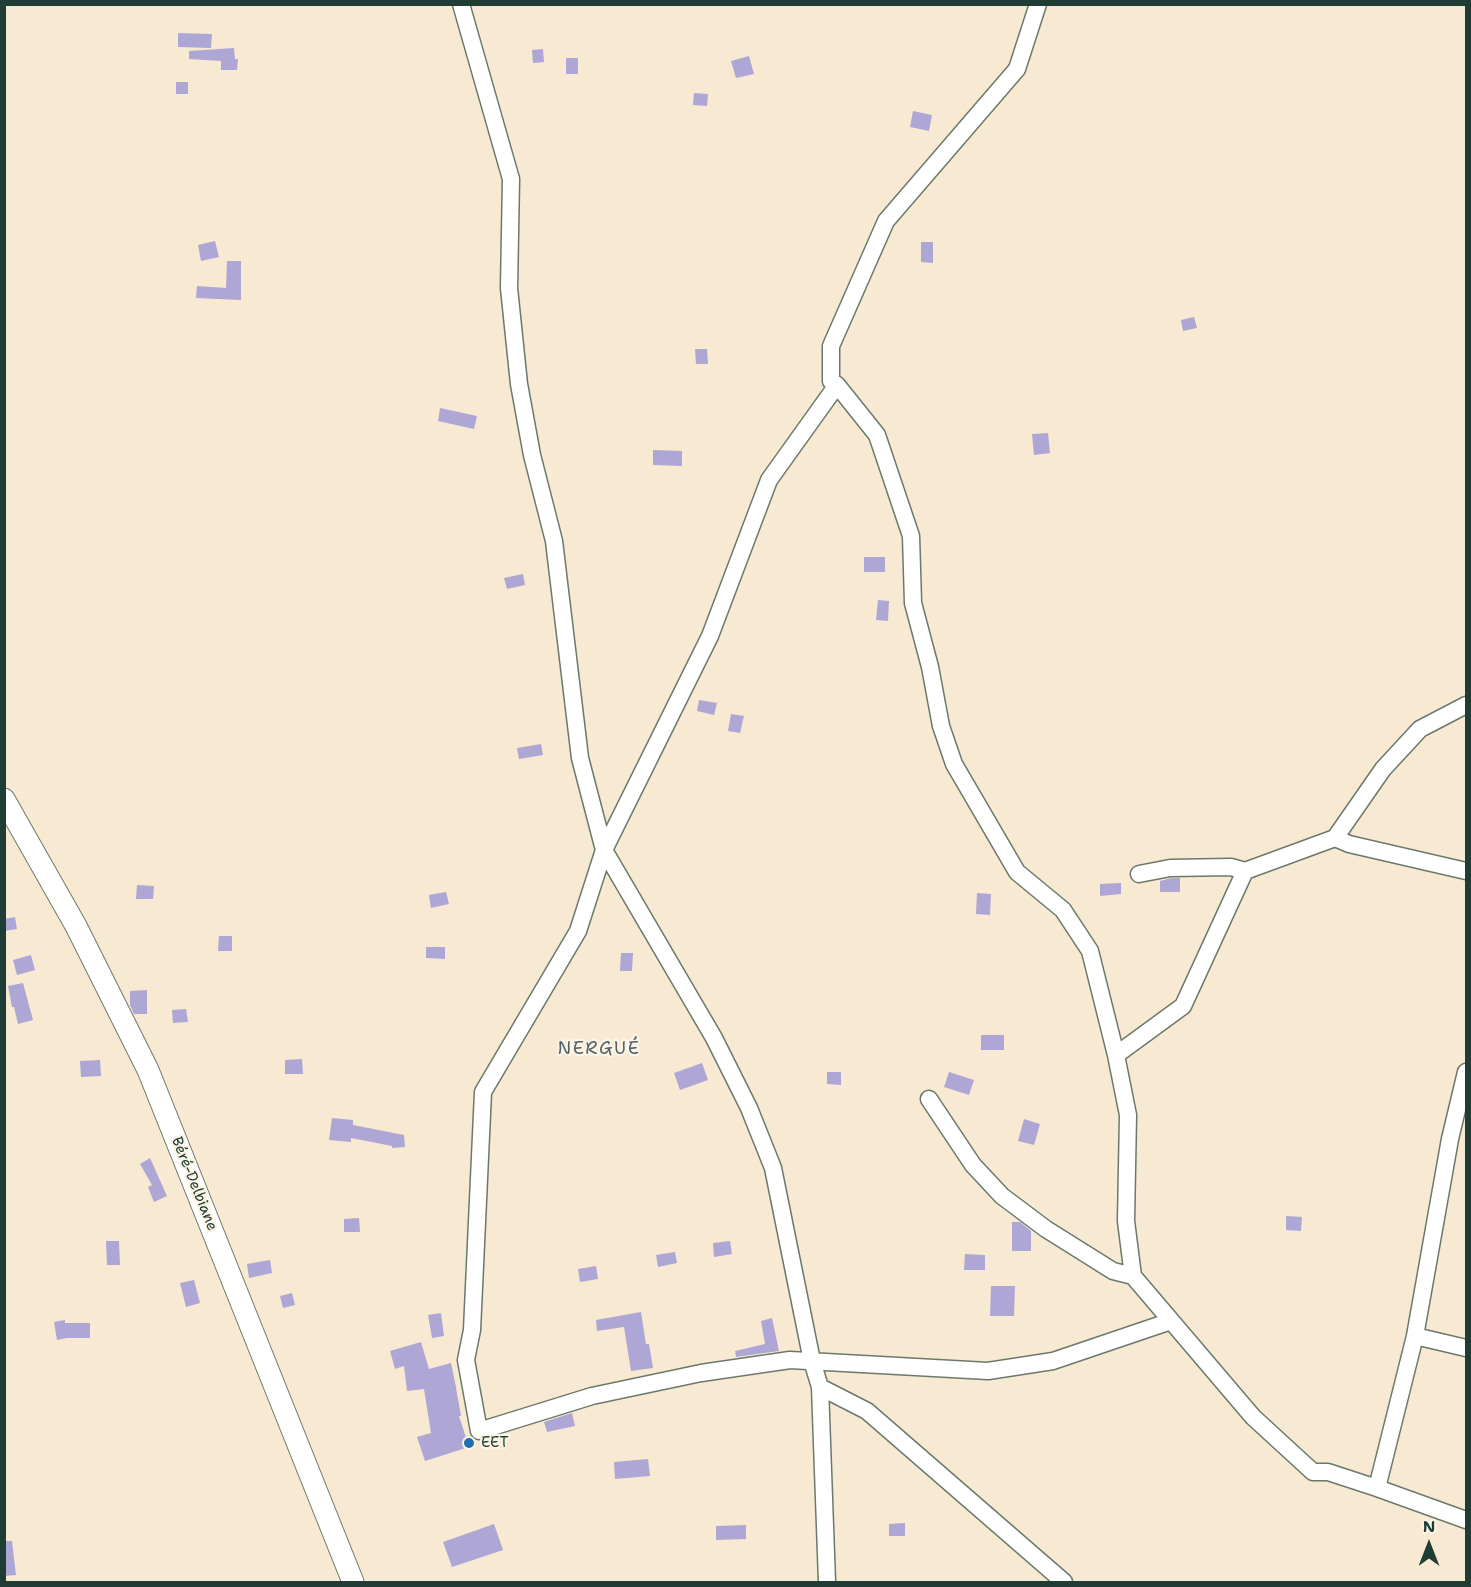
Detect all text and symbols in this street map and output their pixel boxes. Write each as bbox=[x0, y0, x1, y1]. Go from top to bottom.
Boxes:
district label: NERGUÉ bbox=[557, 1038, 641, 1060]
street label: Béré-Delbiane bbox=[167, 1134, 221, 1234]
place label: EET bbox=[481, 1434, 509, 1452]
marker: EET bbox=[462, 1436, 476, 1450]
north arrow bbox=[1399, 1515, 1459, 1575]
text: N bbox=[1423, 1516, 1435, 1537]

